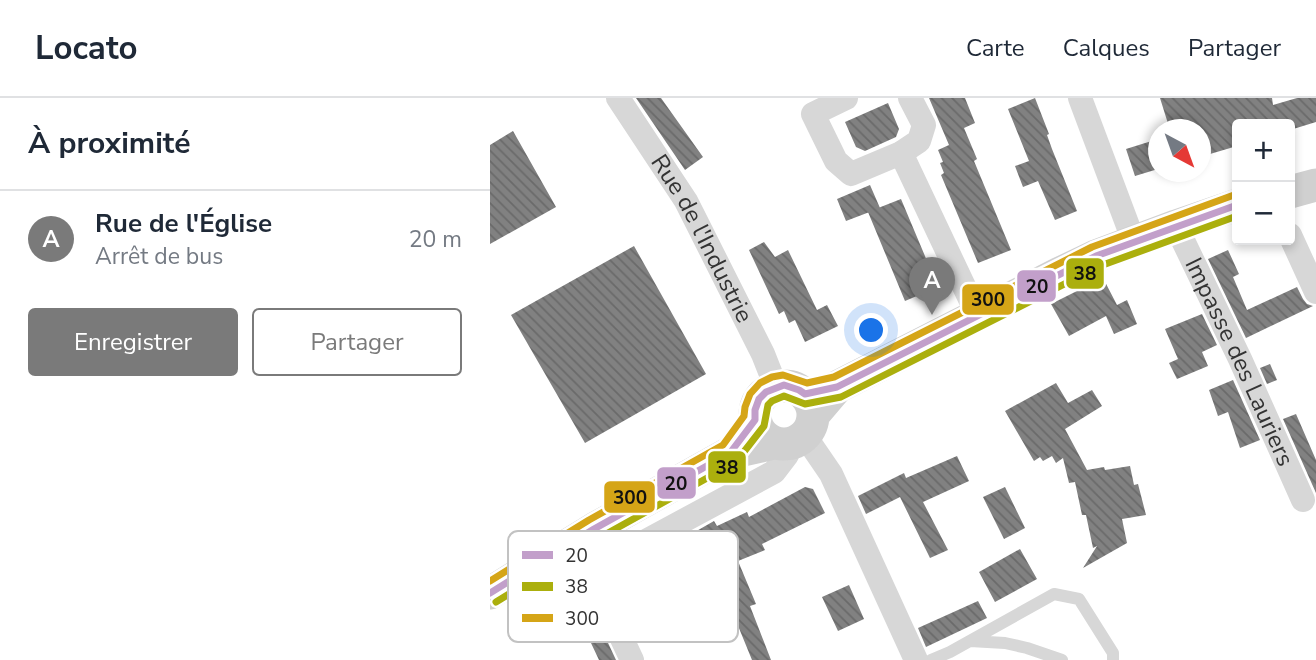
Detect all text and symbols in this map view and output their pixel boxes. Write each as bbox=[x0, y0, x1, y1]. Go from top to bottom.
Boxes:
text: Locato bbox=[35, 26, 137, 71]
text: Carte bbox=[966, 32, 1025, 64]
text: Calques bbox=[1063, 32, 1150, 64]
text: Partager bbox=[1188, 32, 1281, 64]
north arrow bbox=[1148, 119, 1211, 182]
map controls bbox=[1232, 119, 1295, 245]
button: + bbox=[1232, 119, 1295, 182]
text: À proximité bbox=[28, 123, 190, 164]
street label: Rue de l'Industrie bbox=[643, 148, 761, 328]
button: − bbox=[1232, 182, 1295, 245]
text: Rue de l'Église bbox=[95, 206, 272, 241]
text: A bbox=[42, 224, 60, 255]
text: 20 m bbox=[409, 224, 462, 255]
text: Arrêt de bus bbox=[95, 241, 223, 272]
street label: Impasse des Lauriers bbox=[1178, 252, 1302, 471]
pin: A bbox=[909, 257, 955, 315]
line badge: 38 bbox=[1065, 257, 1105, 290]
text: 38 bbox=[1074, 261, 1096, 287]
line badge: 20 bbox=[1016, 269, 1057, 303]
text: 20 bbox=[1026, 274, 1048, 300]
line badge: 300 bbox=[961, 283, 1015, 316]
text: 300 bbox=[971, 287, 1005, 313]
button: Enregistrer bbox=[28, 308, 238, 376]
button: Partager bbox=[252, 308, 462, 376]
your location bbox=[854, 313, 888, 347]
line badge: 38 bbox=[707, 450, 747, 484]
text: 38 bbox=[716, 455, 738, 481]
line badge: 20 bbox=[656, 466, 697, 500]
text: 20 bbox=[665, 471, 687, 497]
line badge: 300 bbox=[603, 480, 656, 514]
text: 300 bbox=[613, 485, 647, 511]
legend bbox=[508, 531, 738, 642]
text: 20 bbox=[565, 543, 588, 569]
text: 38 bbox=[565, 574, 588, 600]
text: 300 bbox=[565, 606, 599, 632]

